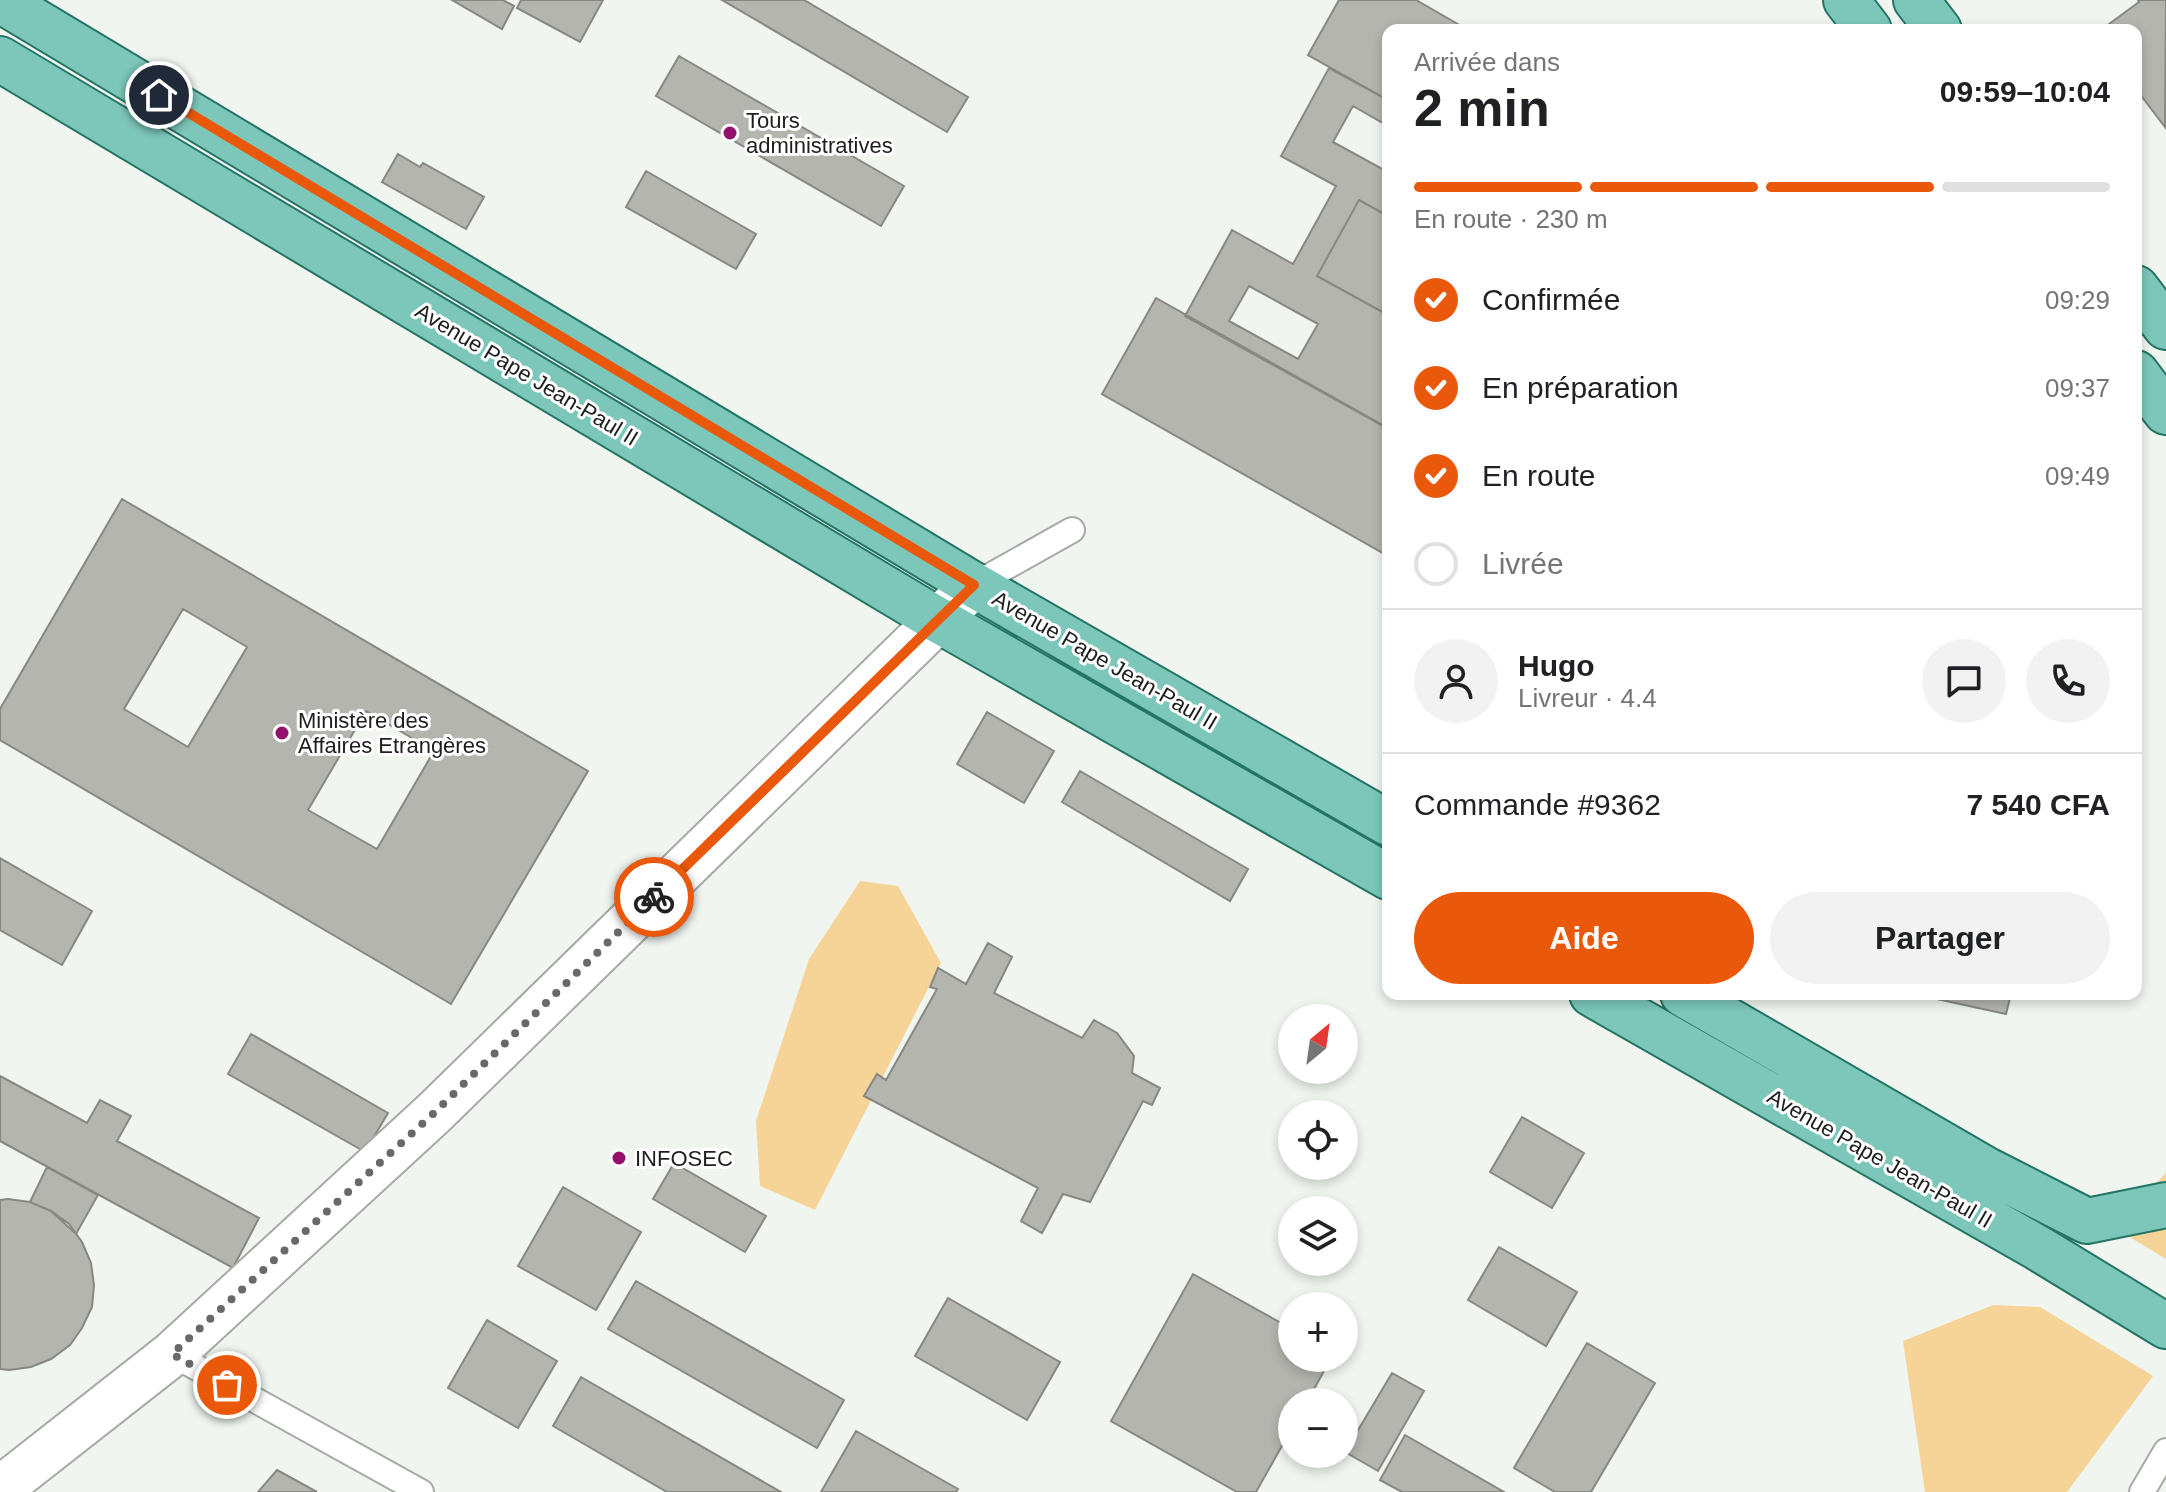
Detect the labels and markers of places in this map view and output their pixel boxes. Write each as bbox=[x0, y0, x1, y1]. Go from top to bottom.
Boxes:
pin bbox=[125, 61, 193, 129]
place label: Tours administratives bbox=[746, 108, 893, 158]
marker: Tours administratives bbox=[721, 124, 739, 142]
place label: Ministère des Affaires Etrangères bbox=[298, 708, 486, 758]
marker: Ministère des Affaires Etrangères bbox=[273, 724, 291, 742]
place label: INFOSEC bbox=[635, 1146, 733, 1171]
marker: INFOSEC bbox=[610, 1149, 628, 1167]
pin bbox=[193, 1351, 261, 1419]

